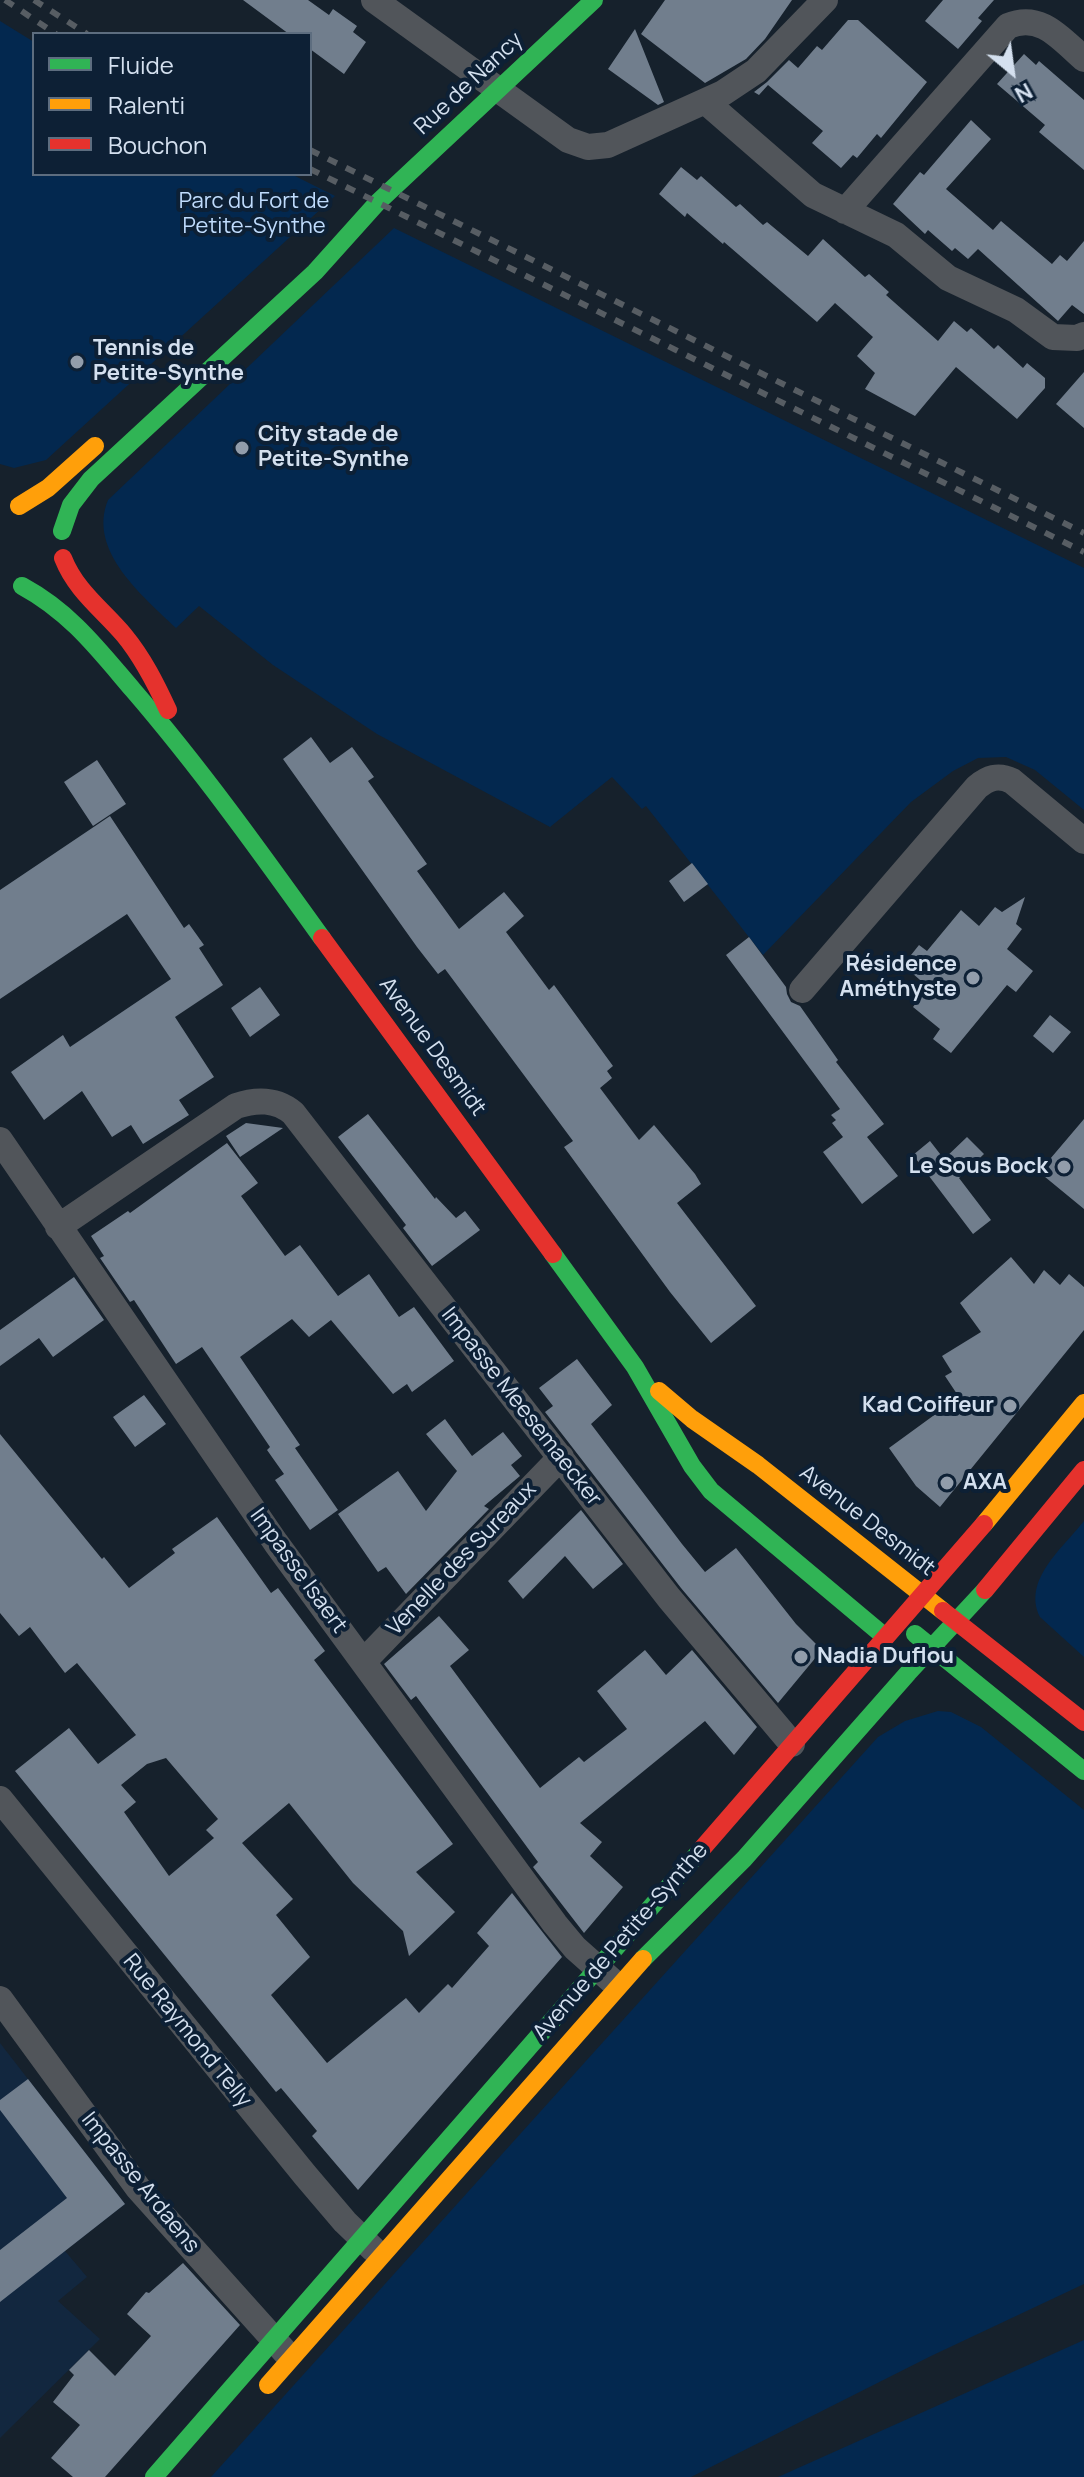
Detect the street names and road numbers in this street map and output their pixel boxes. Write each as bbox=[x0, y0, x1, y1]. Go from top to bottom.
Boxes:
street label: Rue de Nancy bbox=[409, 27, 529, 141]
street label: Avenue Desmidt bbox=[373, 973, 491, 1121]
street label: Impasse Meesemaecker bbox=[435, 1302, 607, 1512]
street label: Avenue Desmidt bbox=[794, 1460, 940, 1582]
street label: Venelle des Sureaux bbox=[382, 1477, 542, 1641]
street label: Impasse Isaert bbox=[244, 1503, 352, 1639]
street label: Avenue de Petite-Synthe bbox=[528, 1838, 714, 2046]
street label: Rue Raymond Telly bbox=[117, 1949, 257, 2113]
street label: Impasse Ardaens bbox=[75, 2107, 205, 2259]

